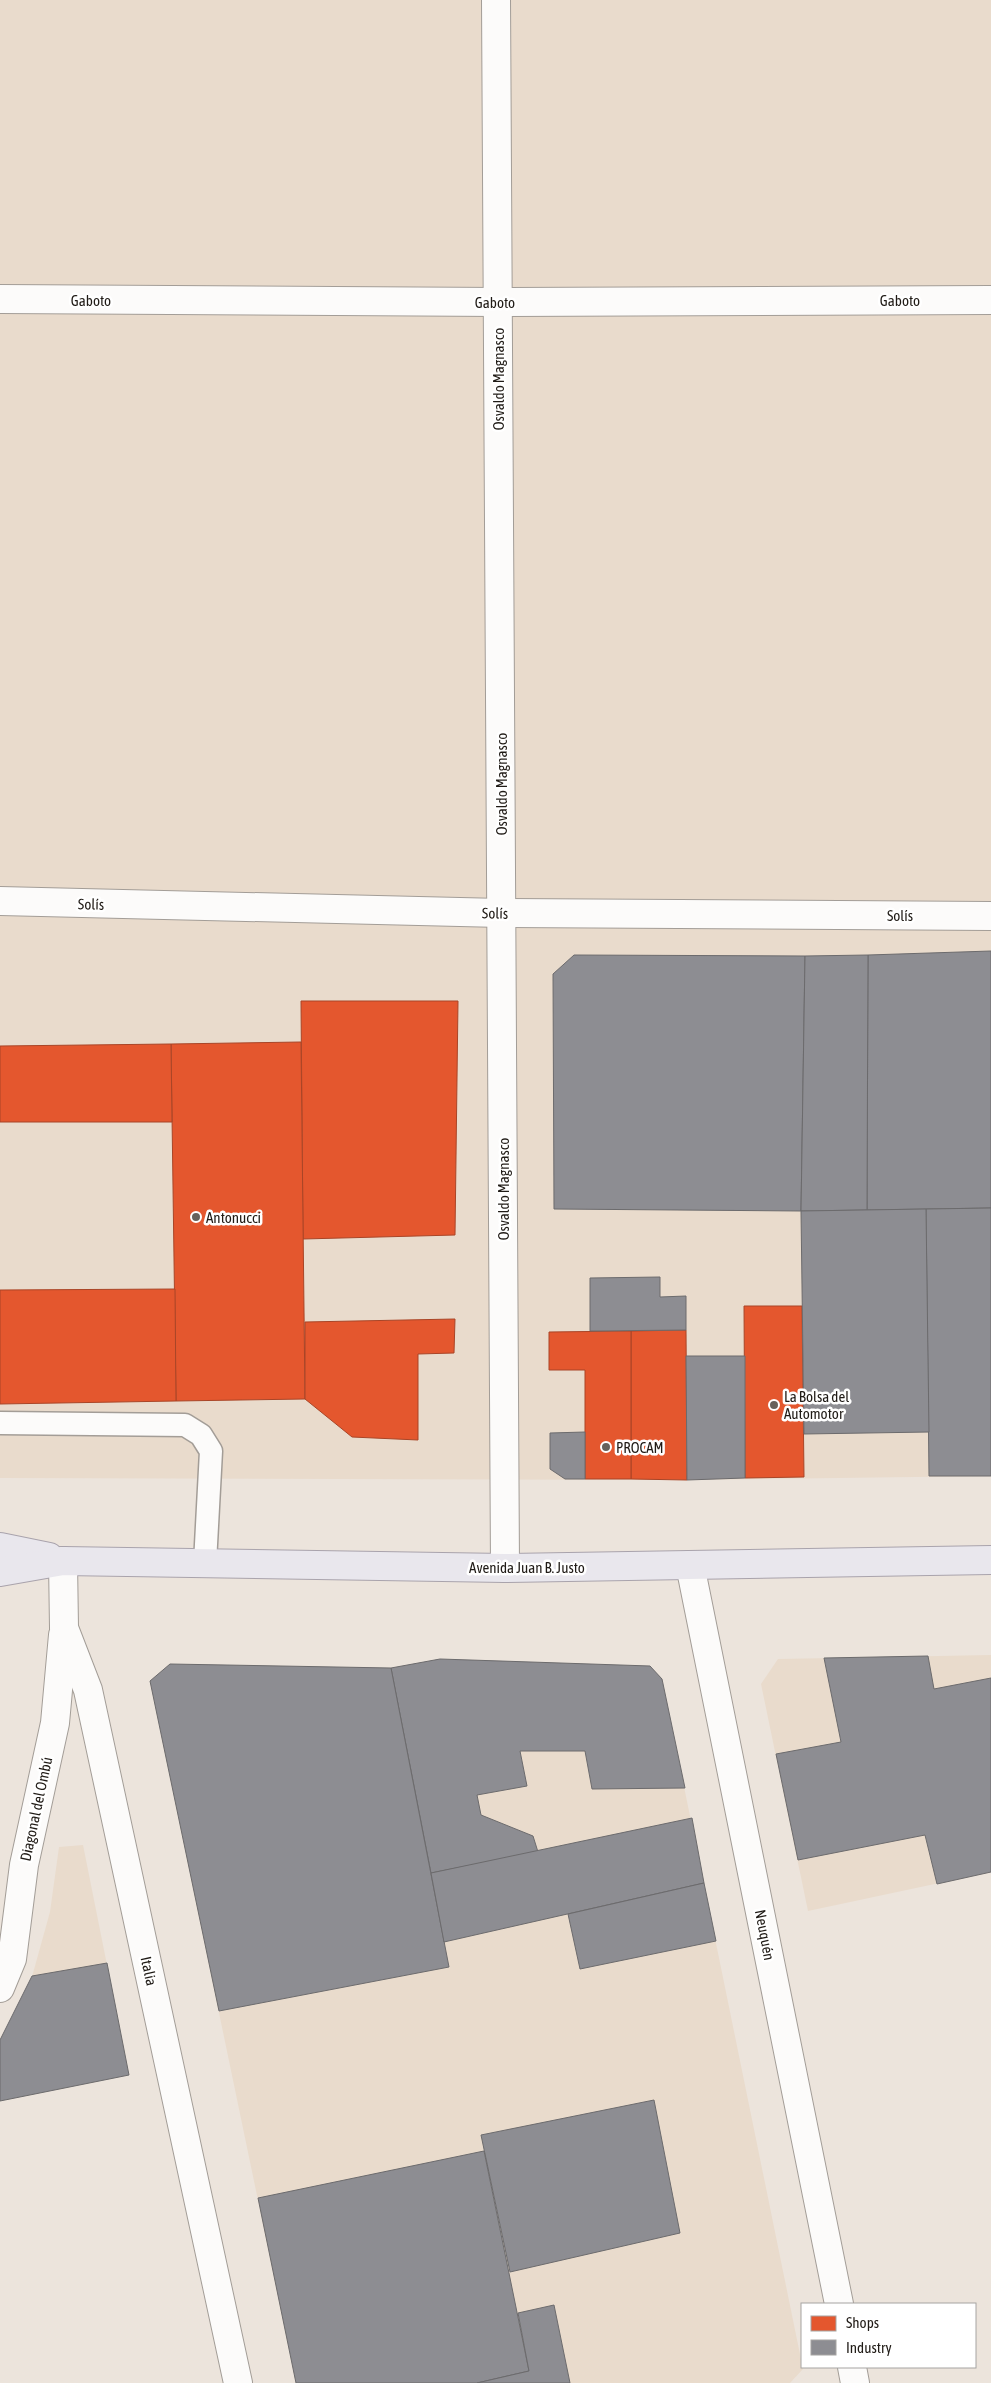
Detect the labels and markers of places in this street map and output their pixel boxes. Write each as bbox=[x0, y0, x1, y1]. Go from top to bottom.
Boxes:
place label: Antonucci bbox=[206, 1209, 261, 1226]
marker: Antonucci bbox=[190, 1211, 202, 1223]
place label: La Bolsa del Automotor bbox=[784, 1388, 849, 1422]
marker: La Bolsa del Automotor bbox=[768, 1399, 780, 1411]
place label: PROCAM bbox=[616, 1439, 664, 1456]
marker: PROCAM bbox=[600, 1441, 612, 1453]

